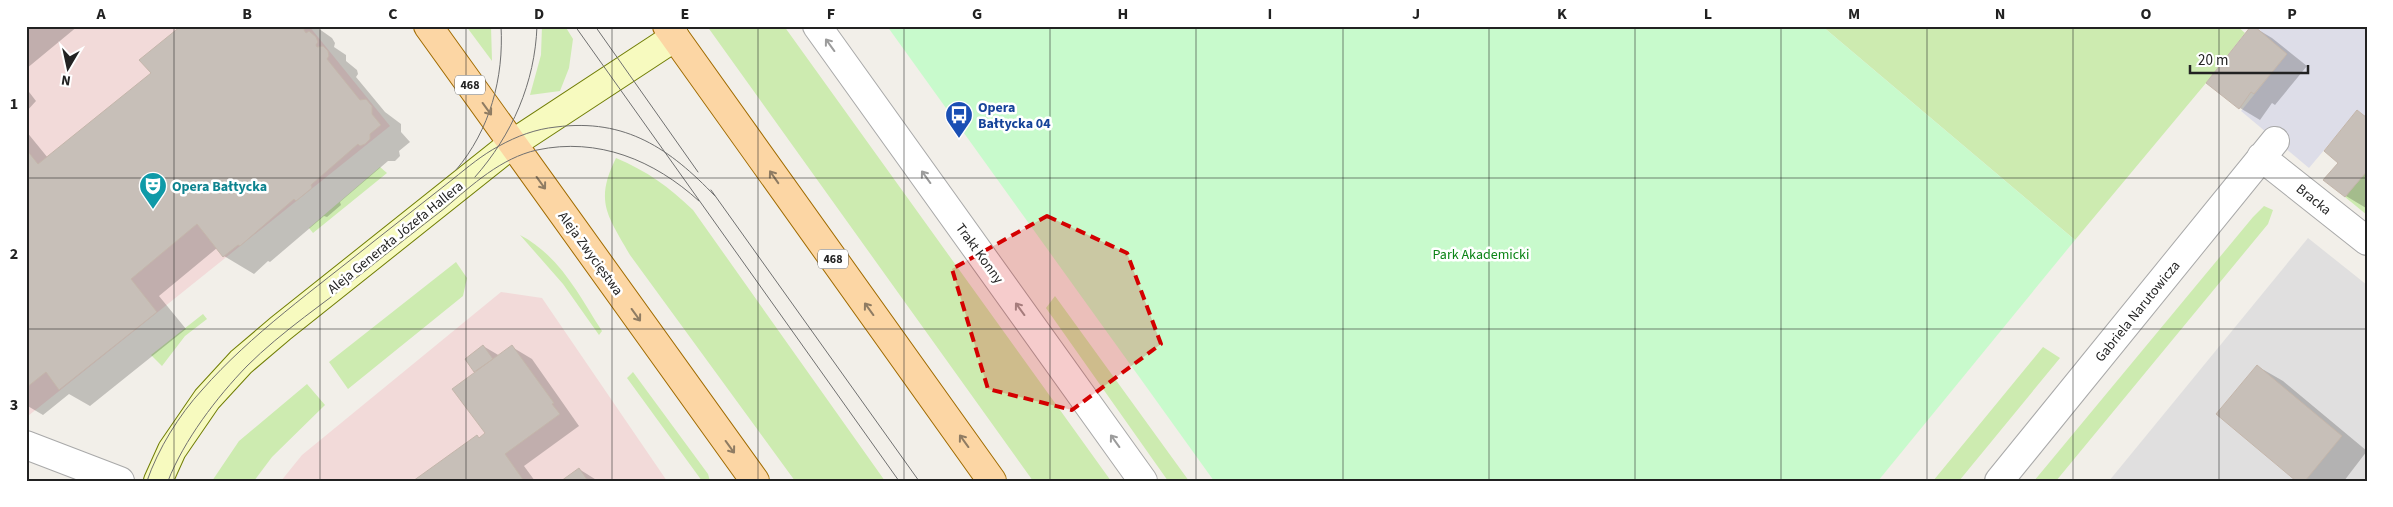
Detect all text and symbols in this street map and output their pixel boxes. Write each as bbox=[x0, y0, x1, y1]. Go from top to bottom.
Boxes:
text: A bbox=[95, 3, 106, 25]
text: B bbox=[242, 3, 252, 25]
text: C bbox=[388, 3, 398, 25]
text: D bbox=[534, 3, 544, 25]
text: E bbox=[681, 3, 689, 25]
text: F bbox=[827, 3, 835, 25]
text: G bbox=[972, 3, 982, 25]
text: H bbox=[1118, 3, 1128, 25]
text: I bbox=[1268, 3, 1272, 25]
text: J bbox=[1412, 3, 1420, 25]
text: K bbox=[1557, 3, 1567, 25]
text: L bbox=[1704, 3, 1712, 25]
text: M bbox=[1848, 3, 1860, 25]
text: N bbox=[1995, 3, 2005, 25]
text: O bbox=[2141, 3, 2152, 25]
text: P bbox=[2287, 3, 2297, 25]
one-way arrow bbox=[825, 39, 836, 52]
north arrow bbox=[42, 42, 92, 92]
scale bar bbox=[2190, 42, 2308, 74]
text: 20 m bbox=[2198, 50, 2228, 71]
text: N bbox=[60, 69, 72, 90]
road number: 468 bbox=[455, 76, 485, 94]
text: 1 bbox=[10, 93, 18, 115]
place label: Opera Bałtycka 04 bbox=[978, 98, 1051, 134]
bus stop icon: Opera Bałtycka 04 bbox=[944, 100, 974, 139]
one-way arrow bbox=[481, 101, 492, 115]
one-way arrow bbox=[921, 170, 931, 184]
theatre icon: Opera Bałtycka bbox=[138, 171, 168, 210]
one-way arrow bbox=[769, 171, 780, 184]
one-way arrow bbox=[536, 176, 546, 190]
place label: Opera Bałtycka bbox=[172, 177, 267, 197]
street label: Aleja Generała Józefa Hallera bbox=[323, 177, 468, 299]
street label: Bracka bbox=[2292, 179, 2335, 220]
street label: Aleja Zwycięstwa bbox=[553, 208, 627, 300]
street label: Trakt Konny bbox=[951, 219, 1008, 288]
text: 2 bbox=[10, 243, 18, 265]
park label: Park Akademicki bbox=[1433, 245, 1529, 265]
road number: 468 bbox=[818, 250, 848, 268]
street label: Gabriela Narutowicza bbox=[2091, 257, 2185, 367]
one-way arrow bbox=[864, 302, 874, 316]
one-way arrow bbox=[1015, 302, 1025, 316]
one-way arrow bbox=[630, 308, 641, 321]
text: 3 bbox=[10, 394, 18, 416]
one-way arrow bbox=[1110, 434, 1120, 448]
one-way arrow bbox=[958, 435, 969, 448]
one-way arrow bbox=[725, 440, 736, 453]

